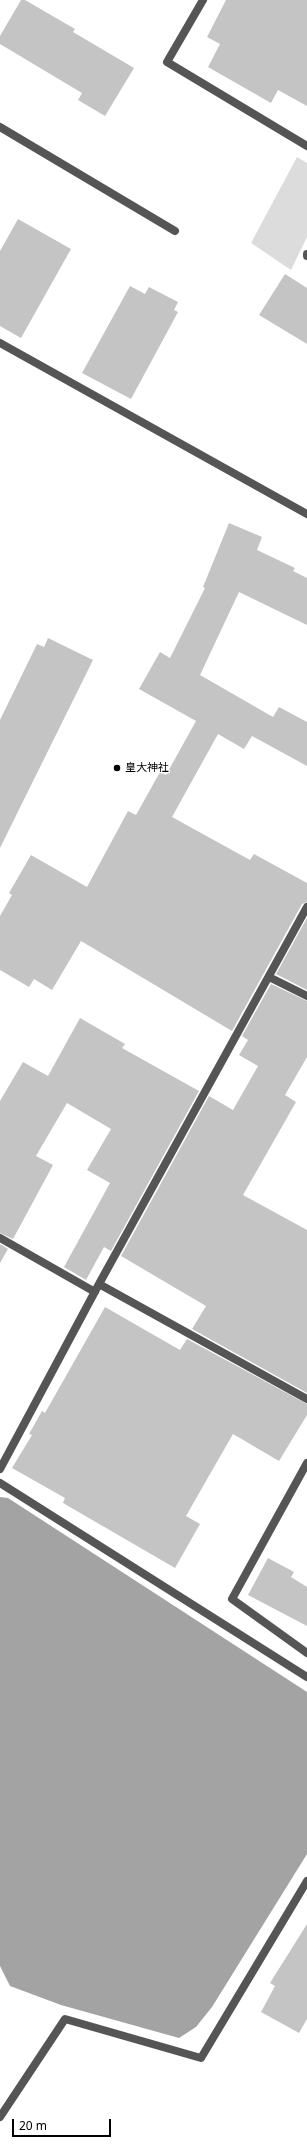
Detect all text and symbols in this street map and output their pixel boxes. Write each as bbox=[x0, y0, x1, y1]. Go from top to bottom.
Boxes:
place label: 皇大神社 bbox=[125, 761, 169, 775]
marker: 皇大神社 bbox=[112, 763, 122, 773]
scale bar bbox=[14, 2111, 113, 2137]
text: 20 m bbox=[19, 2117, 47, 2134]

